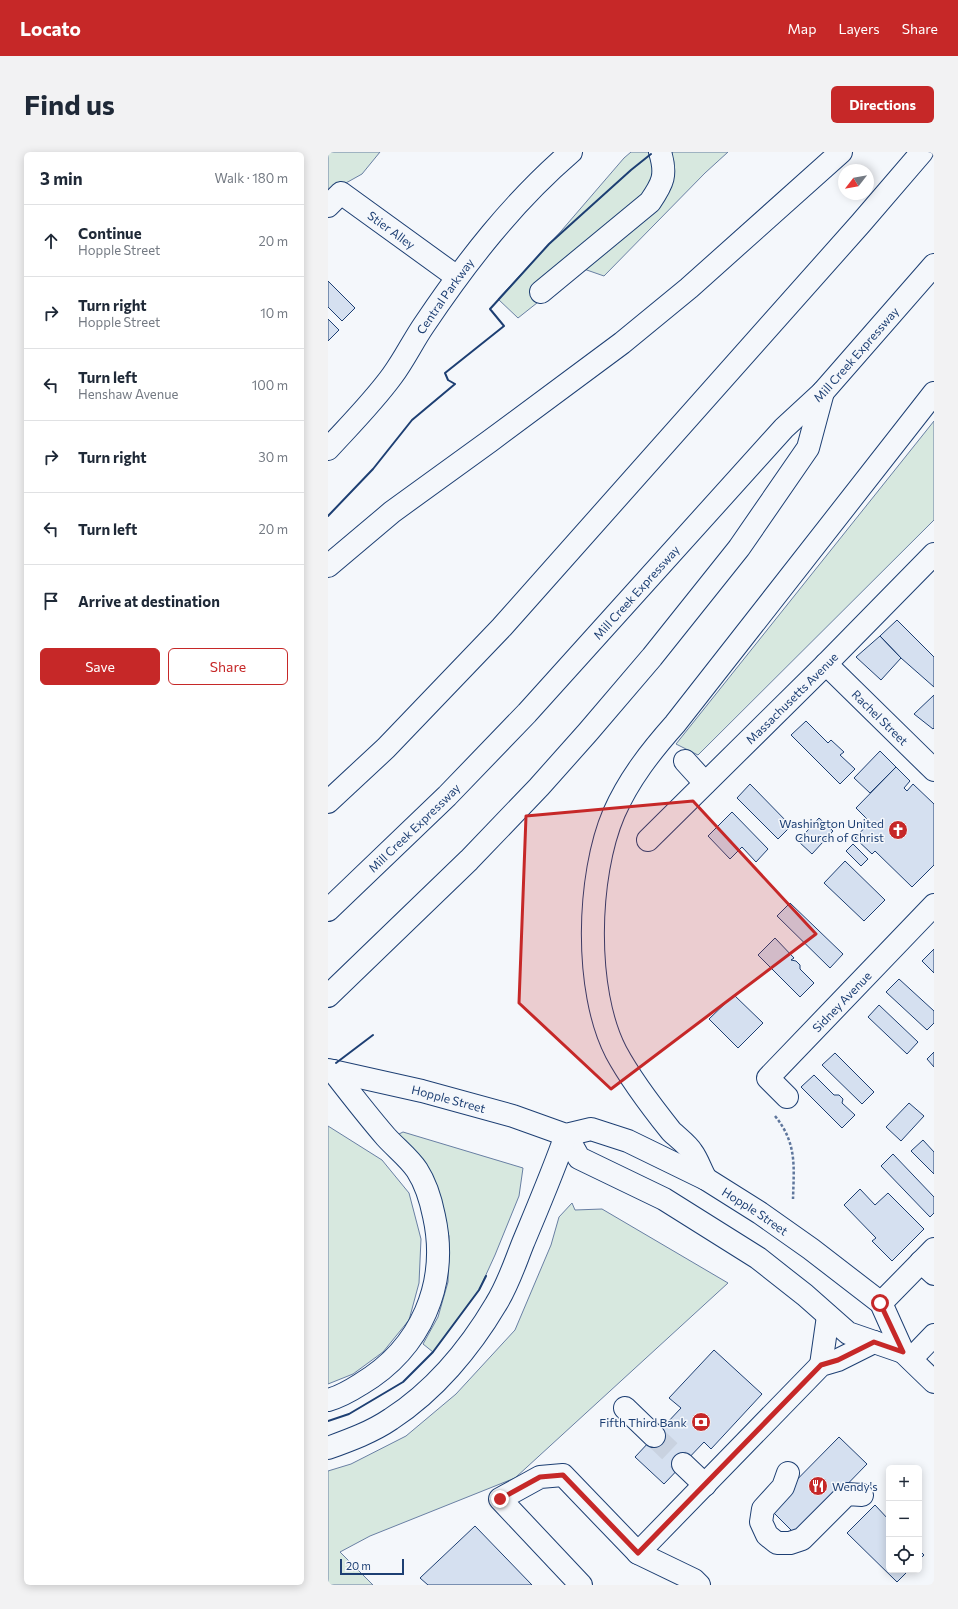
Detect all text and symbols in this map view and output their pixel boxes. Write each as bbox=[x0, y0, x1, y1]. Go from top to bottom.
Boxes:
text: Locato bbox=[20, 17, 81, 40]
text: Map bbox=[788, 20, 816, 37]
text: Layers bbox=[838, 20, 880, 37]
text: Share bbox=[902, 20, 938, 37]
button: Directions bbox=[831, 86, 934, 123]
text: Find us bbox=[24, 87, 115, 121]
north arrow bbox=[838, 164, 874, 200]
text: 3 min bbox=[40, 168, 83, 189]
text: Walk · 180 m bbox=[214, 170, 288, 186]
street label: Stier Alley bbox=[365, 208, 418, 252]
text: Continue bbox=[78, 224, 142, 242]
icon: ahead bbox=[40, 230, 62, 252]
text: 20 m bbox=[259, 233, 288, 249]
text: Hopple Street bbox=[78, 242, 160, 258]
street label: Central Parkway bbox=[413, 255, 476, 336]
text: Turn right bbox=[78, 296, 147, 314]
icon: right bbox=[40, 302, 62, 324]
street label: Mill Creek Expressway bbox=[810, 304, 901, 404]
text: 10 m bbox=[260, 305, 288, 321]
text: Hopple Street bbox=[78, 314, 160, 330]
text: Turn left bbox=[78, 368, 137, 386]
icon: left bbox=[40, 374, 62, 396]
text: 100 m bbox=[252, 377, 288, 393]
text: Henshaw Avenue bbox=[78, 386, 178, 402]
icon: right bbox=[40, 446, 62, 468]
text: Turn right bbox=[78, 448, 147, 466]
text: 30 m bbox=[258, 449, 288, 465]
icon: left bbox=[40, 518, 62, 540]
text: Turn left bbox=[78, 520, 137, 538]
text: 20 m bbox=[259, 521, 288, 537]
street label: Mill Creek Expressway bbox=[590, 542, 682, 642]
icon: arrive bbox=[40, 590, 62, 612]
text: Arrive at destination bbox=[78, 592, 220, 610]
button: Save bbox=[40, 648, 160, 685]
button: Share bbox=[168, 648, 288, 685]
street label: Massachusetts Avenue bbox=[743, 649, 841, 746]
street label: Rachel Street bbox=[849, 687, 911, 748]
street label: Mill Creek Expressway bbox=[365, 780, 462, 875]
place label: Washington United Church of Christ bbox=[779, 816, 884, 844]
church icon: Washington United Church of Christ bbox=[887, 819, 909, 841]
street label: Sidney Avenue bbox=[809, 968, 874, 1035]
street label: Hopple Street bbox=[410, 1082, 487, 1115]
street label: Hopple Street bbox=[720, 1184, 791, 1238]
route start bbox=[871, 1294, 889, 1312]
bank icon: Fifth Third Bank bbox=[690, 1411, 712, 1433]
place label: Fifth Third Bank bbox=[599, 1415, 687, 1429]
map controls bbox=[886, 1465, 922, 1573]
button: + bbox=[886, 1465, 922, 1501]
restaurant icon: Wendy's bbox=[807, 1475, 829, 1497]
place label: Wendy's bbox=[832, 1479, 878, 1493]
route end bbox=[491, 1490, 509, 1508]
button: − bbox=[886, 1501, 922, 1537]
button: locate bbox=[886, 1537, 922, 1573]
scale bar bbox=[340, 1557, 404, 1576]
text: 20 m bbox=[346, 1559, 371, 1572]

